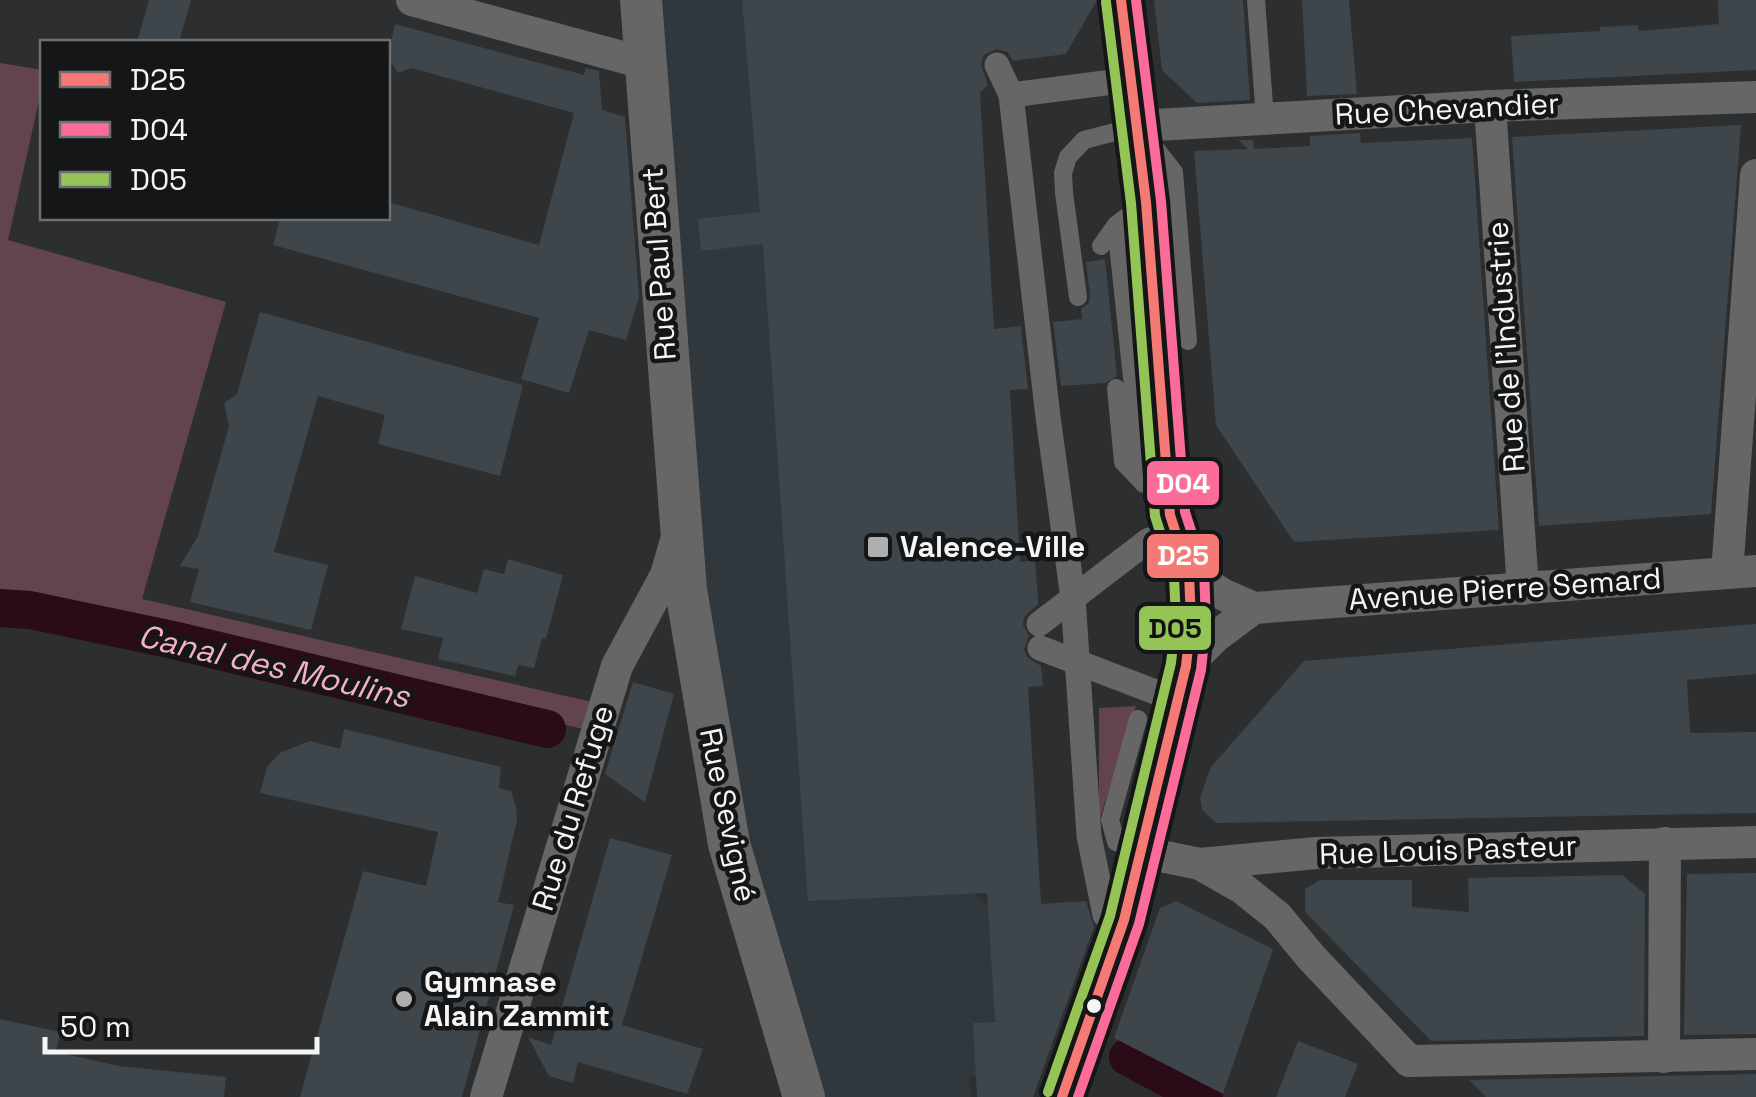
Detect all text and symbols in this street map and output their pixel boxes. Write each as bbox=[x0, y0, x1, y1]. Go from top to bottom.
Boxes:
legend bbox=[40, 40, 390, 220]
text: D25 bbox=[130, 60, 186, 99]
street label: Rue Chevandier bbox=[1334, 83, 1560, 134]
text: D04 bbox=[130, 110, 188, 149]
text: D05 bbox=[130, 160, 187, 199]
street label: Rue Paul Bert bbox=[632, 166, 685, 362]
street label: Rue de l'Industrie bbox=[1477, 220, 1534, 474]
line badge: D04 bbox=[1145, 459, 1221, 507]
text: D04 bbox=[1156, 465, 1210, 501]
place label: Valence-Ville bbox=[900, 527, 1085, 566]
line badge: D25 bbox=[1145, 532, 1221, 580]
marker: Valence-Ville bbox=[865, 534, 891, 560]
text: D25 bbox=[1157, 537, 1209, 573]
street label: Avenue Pierre Semard bbox=[1347, 558, 1663, 619]
line badge: D05 bbox=[1137, 604, 1213, 652]
text: D05 bbox=[1148, 610, 1202, 646]
water label: Canal des Moulins bbox=[135, 615, 414, 717]
street label: Rue du Refuge bbox=[523, 700, 622, 915]
street label: Rue Sevigné bbox=[691, 724, 766, 906]
street label: Rue Louis Pasteur bbox=[1318, 826, 1577, 873]
place label: Gymnase Alain Zammit bbox=[424, 962, 610, 1035]
marker: Gymnase Alain Zammit bbox=[393, 988, 415, 1010]
scale bar bbox=[45, 992, 318, 1054]
unlabelled marker bbox=[1084, 996, 1104, 1016]
text: 50 m bbox=[60, 1007, 131, 1046]

